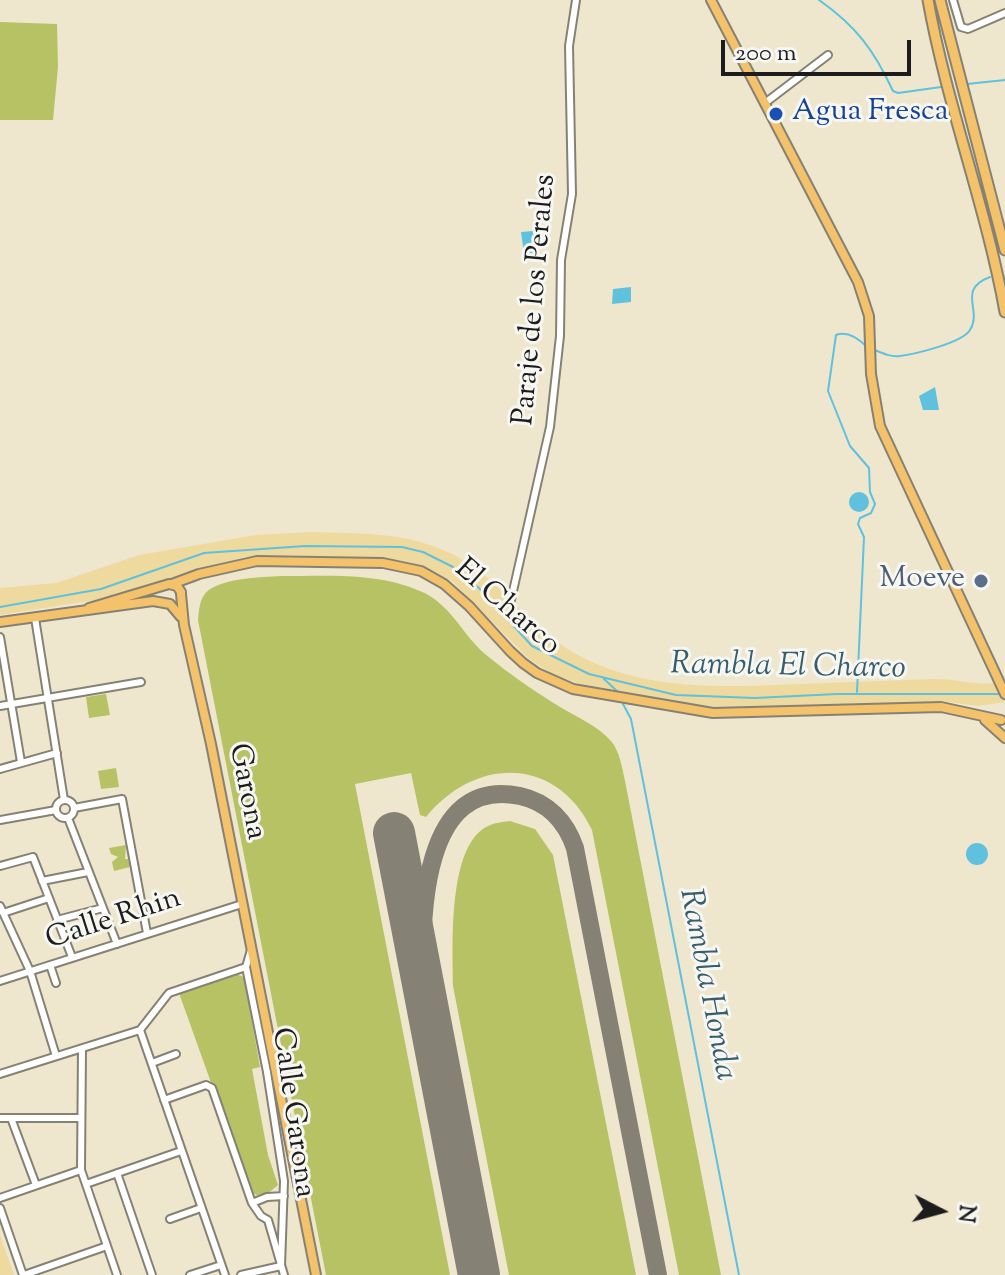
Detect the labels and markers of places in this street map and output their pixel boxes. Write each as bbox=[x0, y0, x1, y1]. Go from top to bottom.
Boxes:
place label: Agua Fresca bbox=[792, 96, 948, 132]
marker: Agua Fresca bbox=[767, 105, 785, 123]
place label: Moeve bbox=[879, 563, 965, 599]
marker: Moeve bbox=[972, 572, 990, 590]

